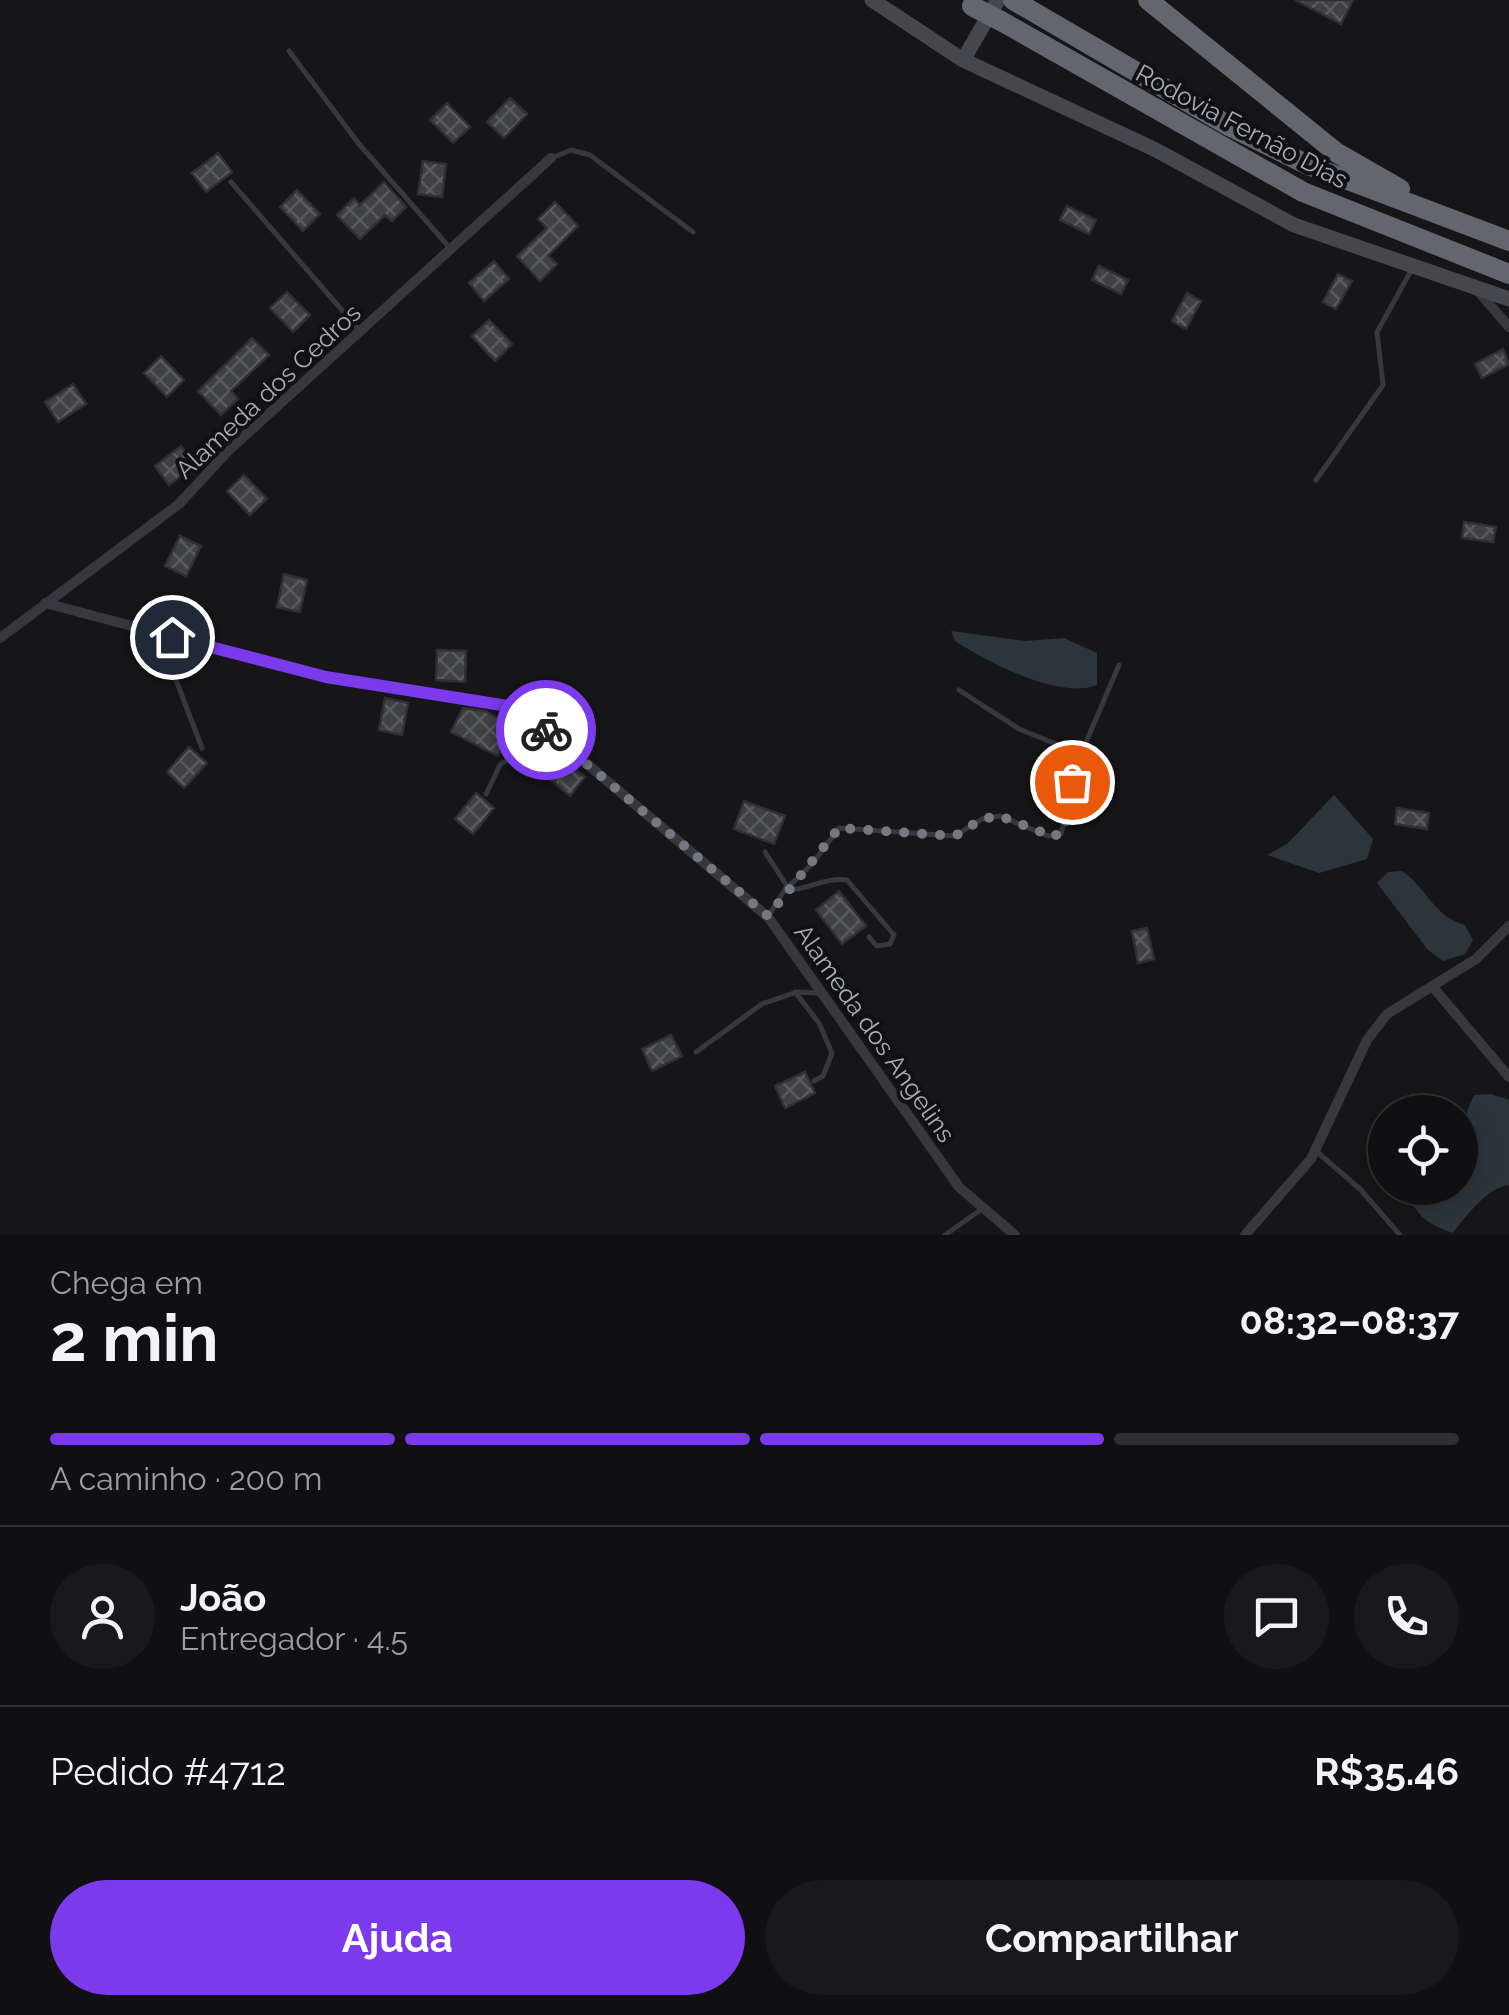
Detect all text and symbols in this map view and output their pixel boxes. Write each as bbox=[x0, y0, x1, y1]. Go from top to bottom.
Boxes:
street label: Rodovia Fernão Dias bbox=[1131, 58, 1353, 194]
street label: Alameda dos Cedros bbox=[169, 297, 367, 485]
pin bbox=[130, 595, 215, 680]
icon: home bbox=[145, 610, 200, 665]
courier bbox=[496, 680, 596, 780]
icon: bike bbox=[519, 703, 574, 758]
pin bbox=[1030, 740, 1115, 825]
icon: bag bbox=[1045, 755, 1100, 810]
street label: Alameda dos Angelins bbox=[788, 918, 962, 1148]
map controls bbox=[1368, 1095, 1478, 1205]
button: locate bbox=[1368, 1095, 1478, 1205]
text: Chega em bbox=[50, 1264, 203, 1301]
text: 08:32–08:37 bbox=[1240, 1298, 1459, 1343]
text: 2 min bbox=[50, 1300, 219, 1376]
text: A caminho · 200 m bbox=[50, 1460, 322, 1497]
button: person bbox=[50, 1564, 155, 1669]
button: chat bbox=[1224, 1564, 1329, 1669]
button: phone bbox=[1354, 1564, 1459, 1669]
text: João bbox=[180, 1575, 266, 1620]
text: Entregador · 4.5 bbox=[180, 1620, 408, 1657]
text: Pedido #4712 bbox=[50, 1749, 286, 1794]
text: R$35.46 bbox=[1314, 1749, 1459, 1794]
button: Ajuda bbox=[50, 1880, 745, 1995]
button: Compartilhar bbox=[765, 1880, 1459, 1995]

